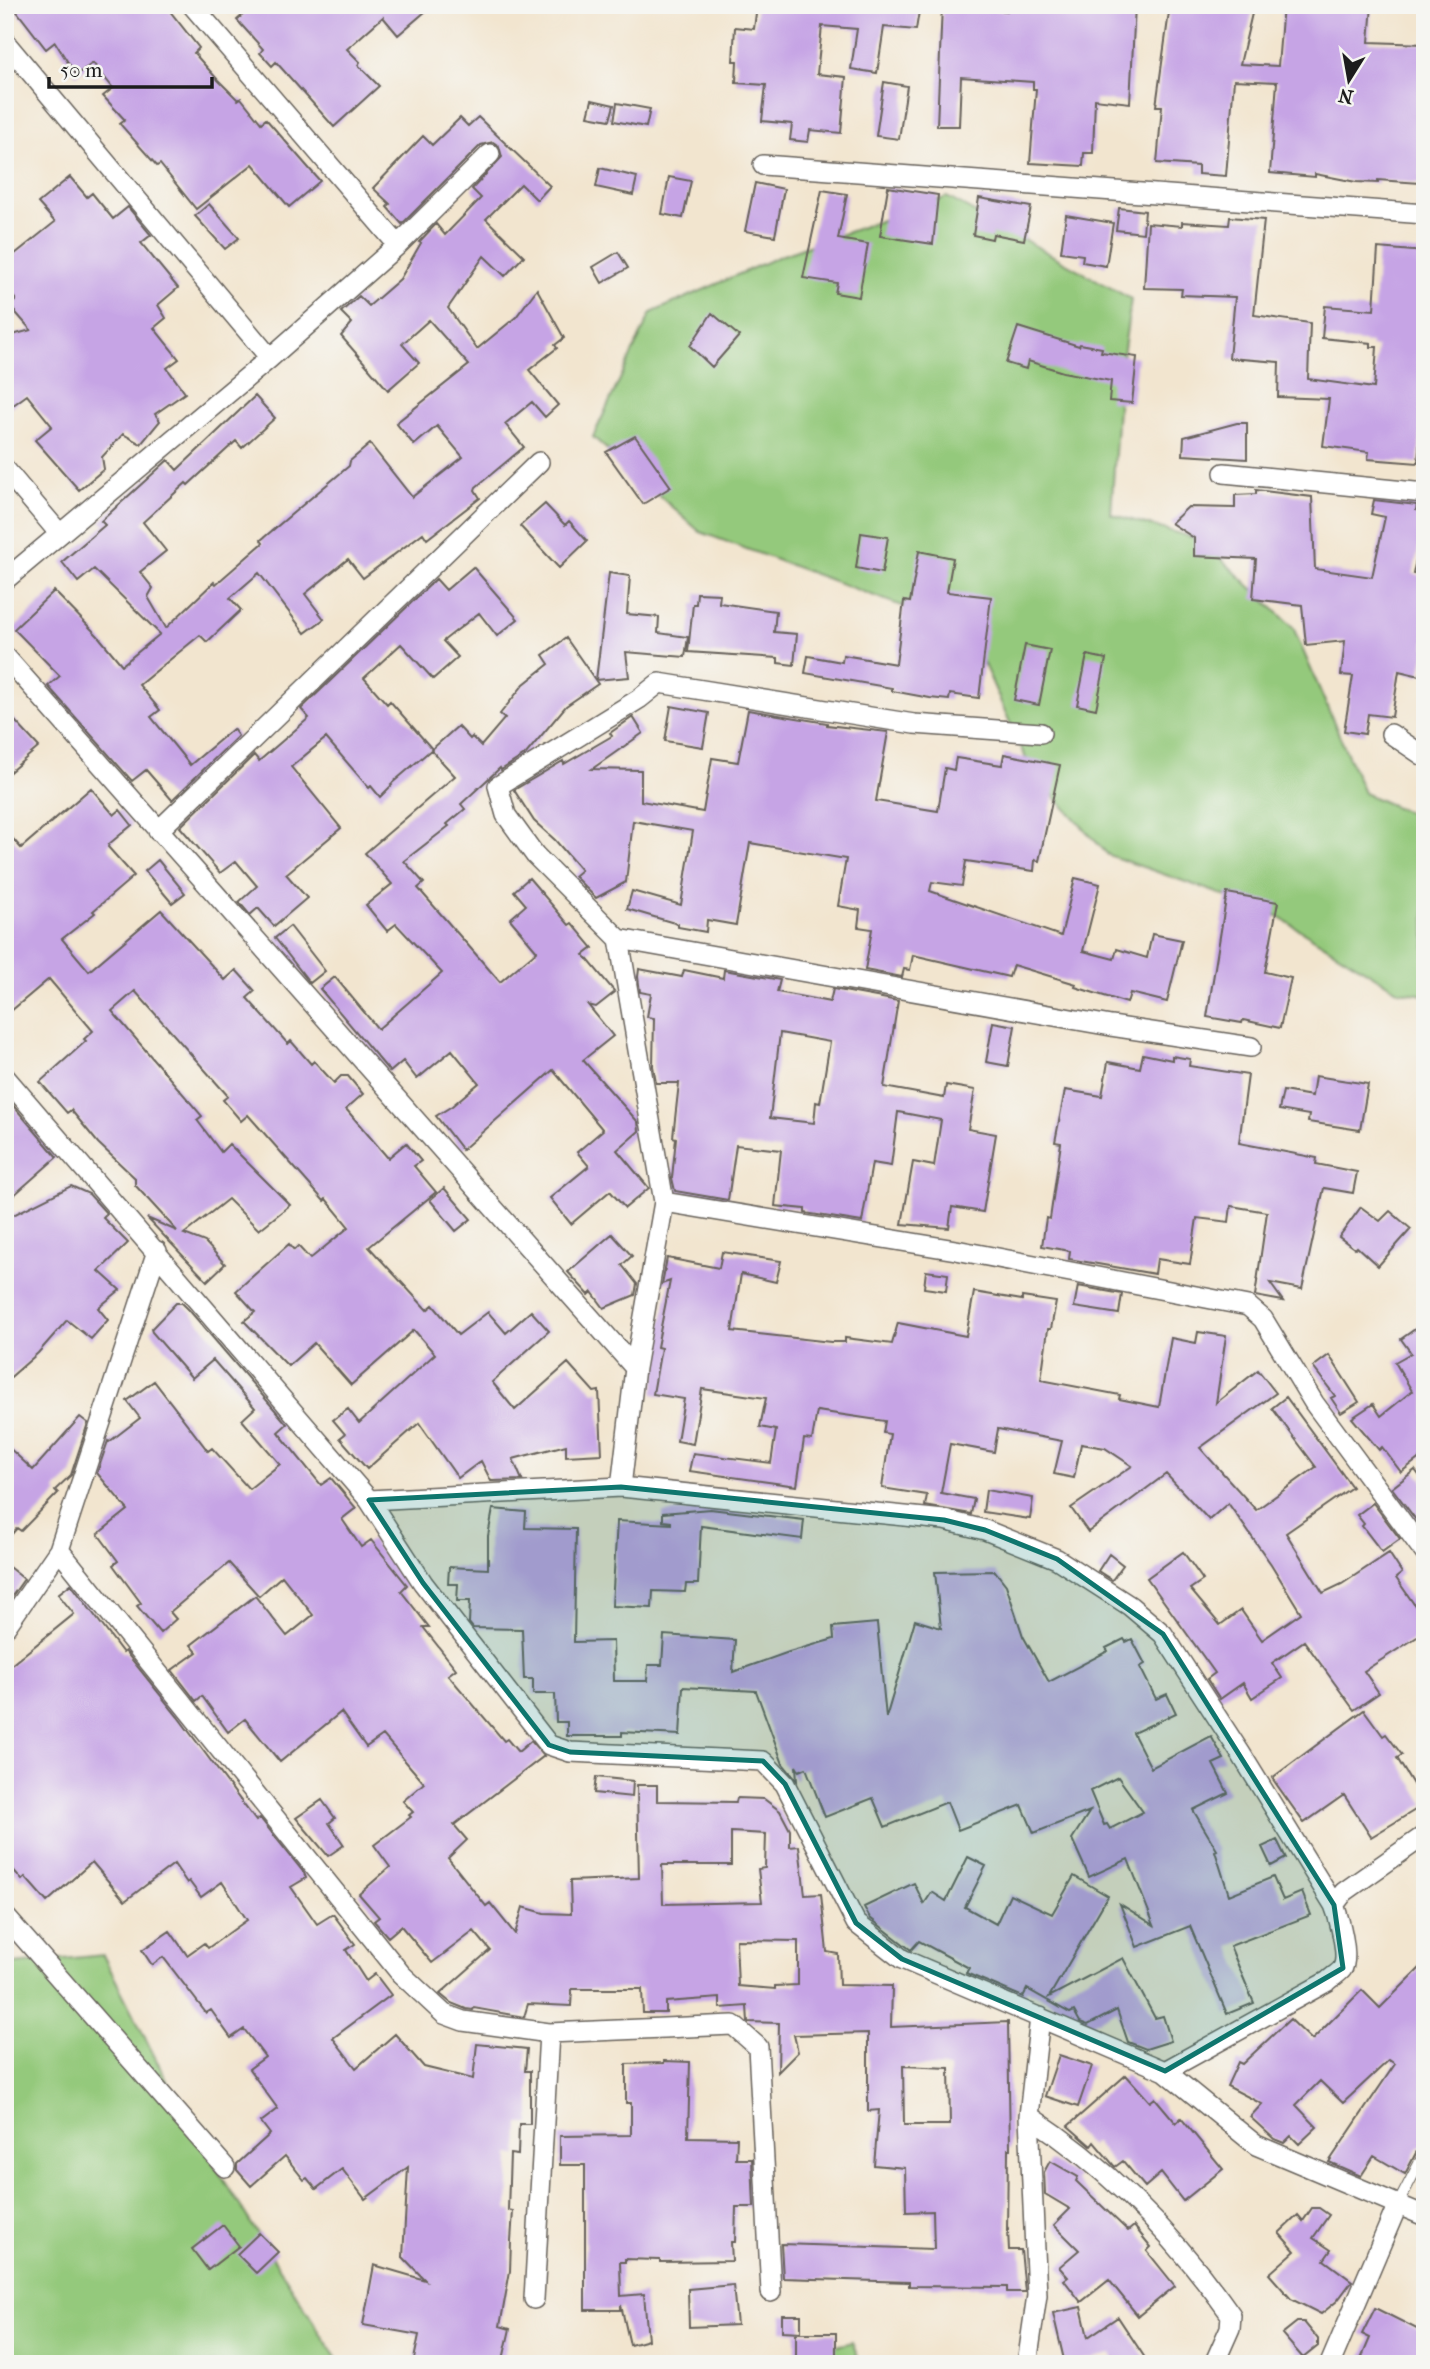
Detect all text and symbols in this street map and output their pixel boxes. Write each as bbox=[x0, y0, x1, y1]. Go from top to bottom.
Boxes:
scale bar bbox=[49, 46, 212, 90]
north arrow bbox=[1314, 46, 1384, 116]
text: 50 m bbox=[60, 58, 103, 82]
text: N bbox=[1336, 83, 1355, 108]

